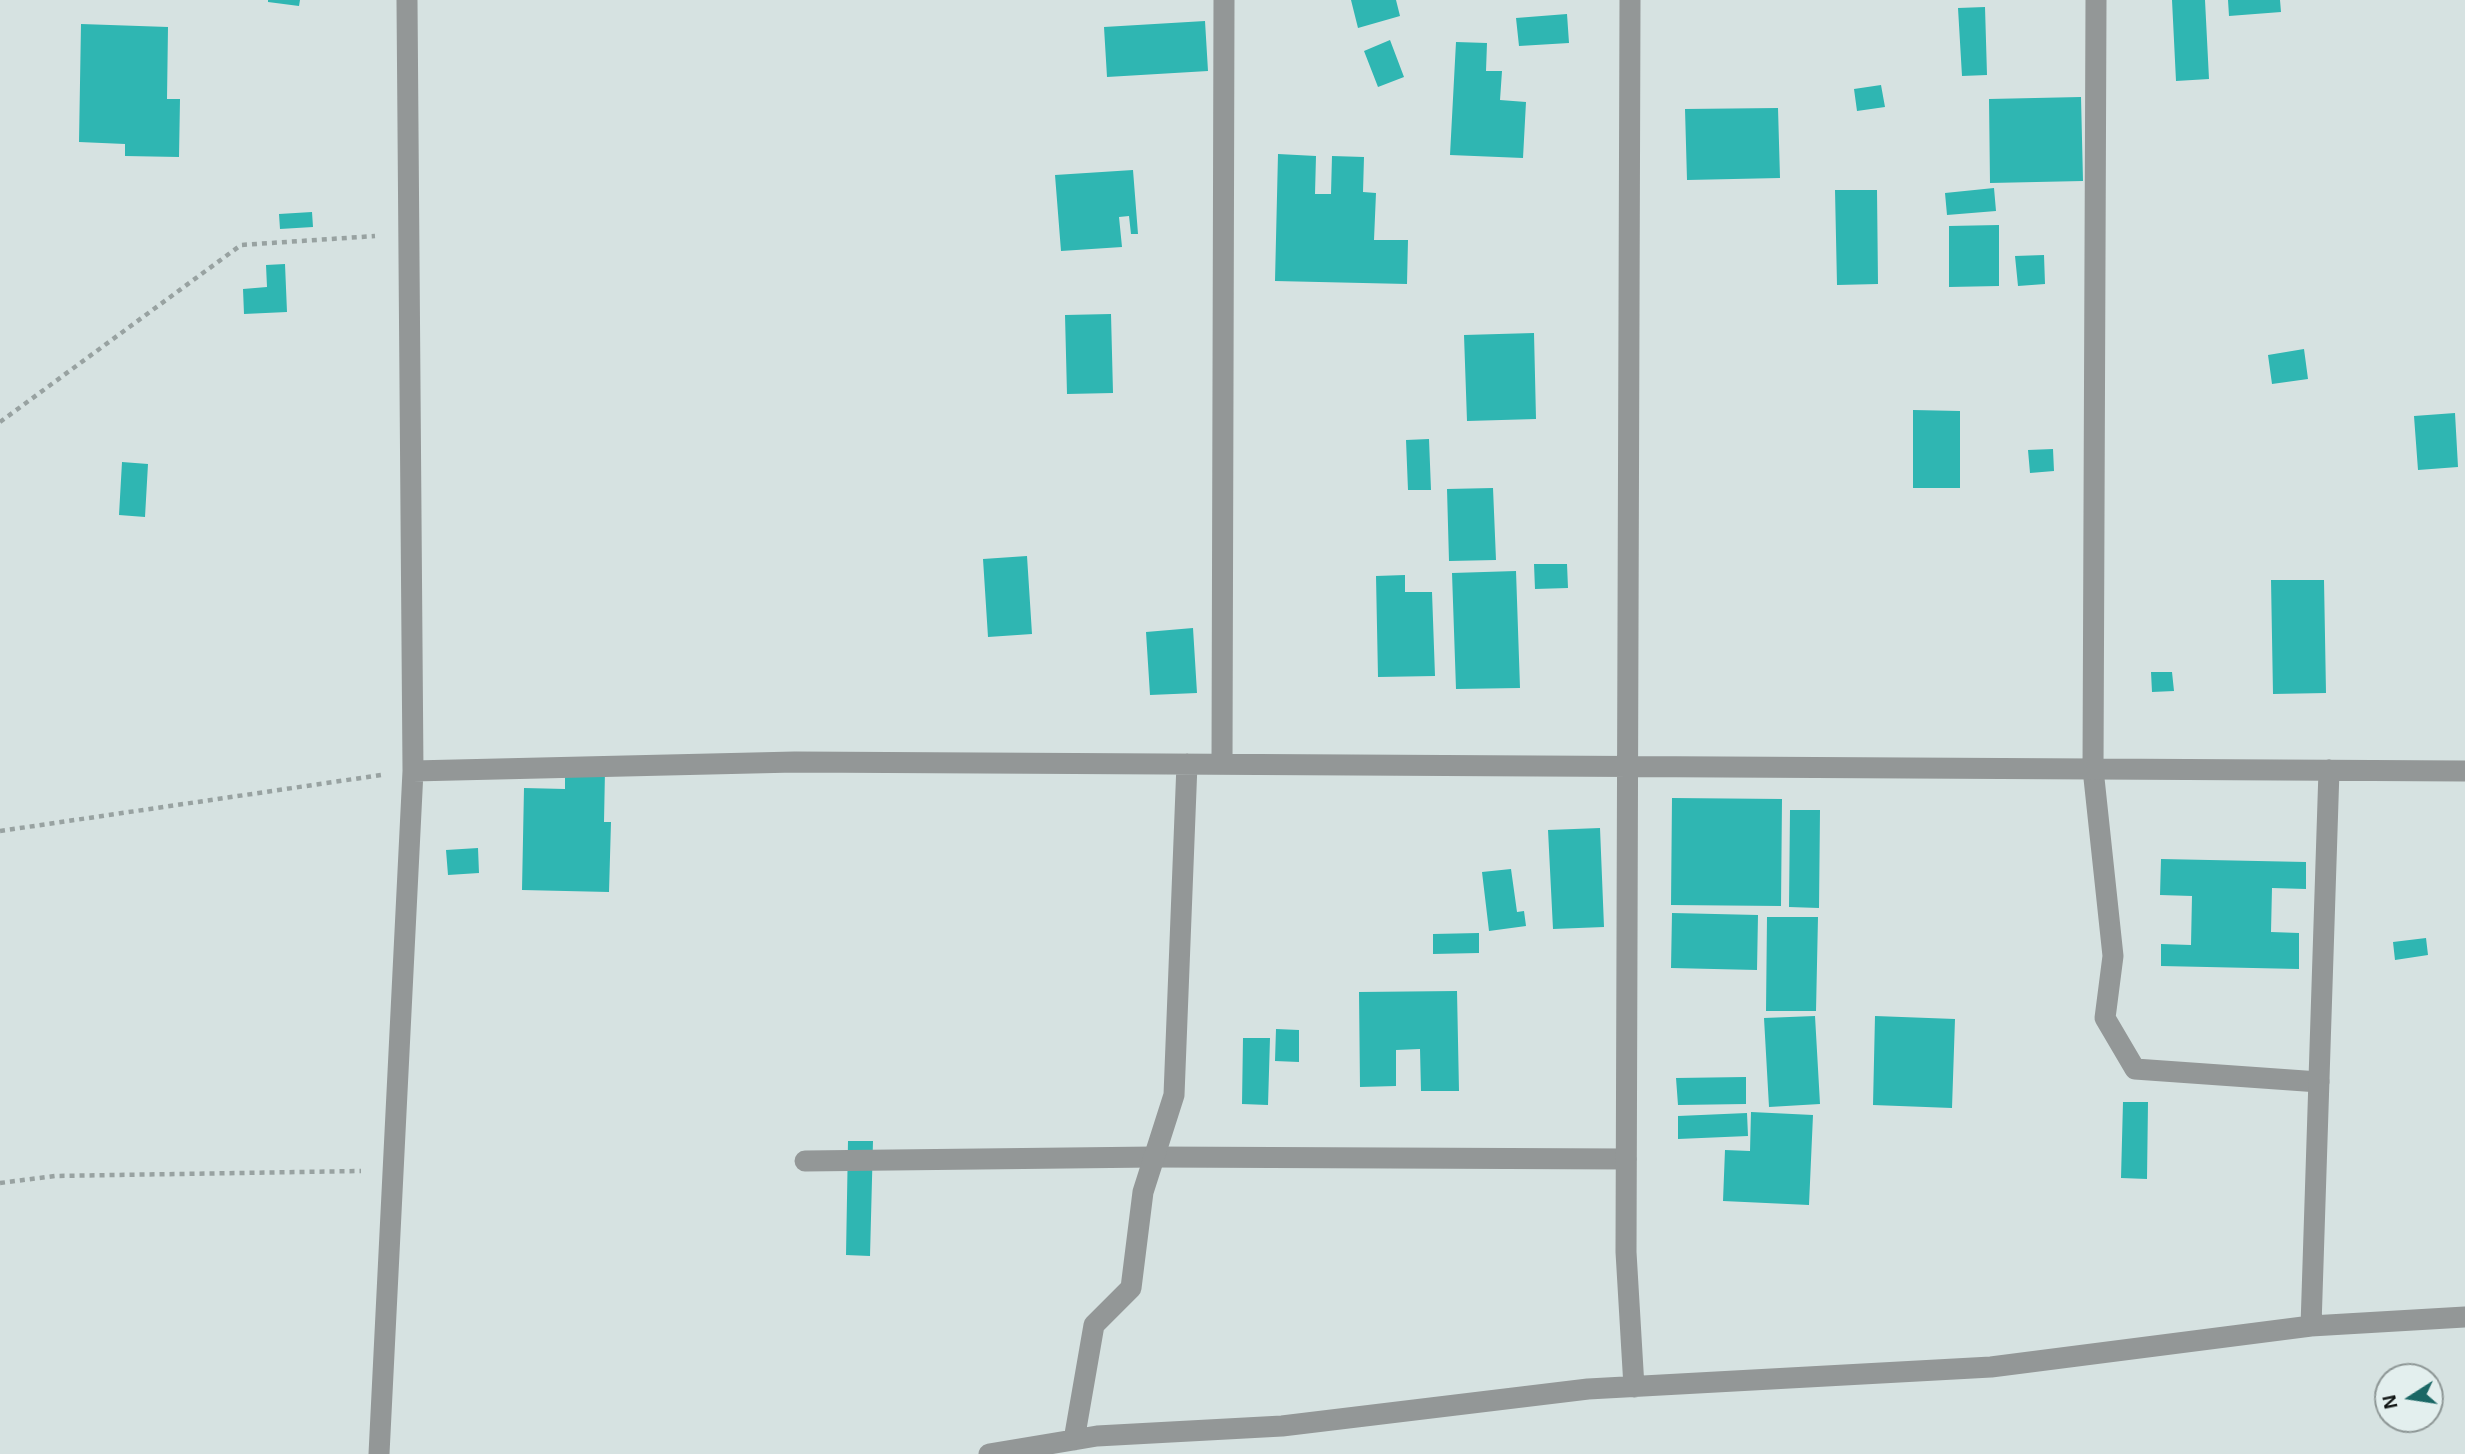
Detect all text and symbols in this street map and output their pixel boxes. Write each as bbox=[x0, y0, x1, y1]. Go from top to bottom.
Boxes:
north arrow bbox=[2374, 1363, 2444, 1433]
text: N bbox=[2378, 1393, 2402, 1411]

